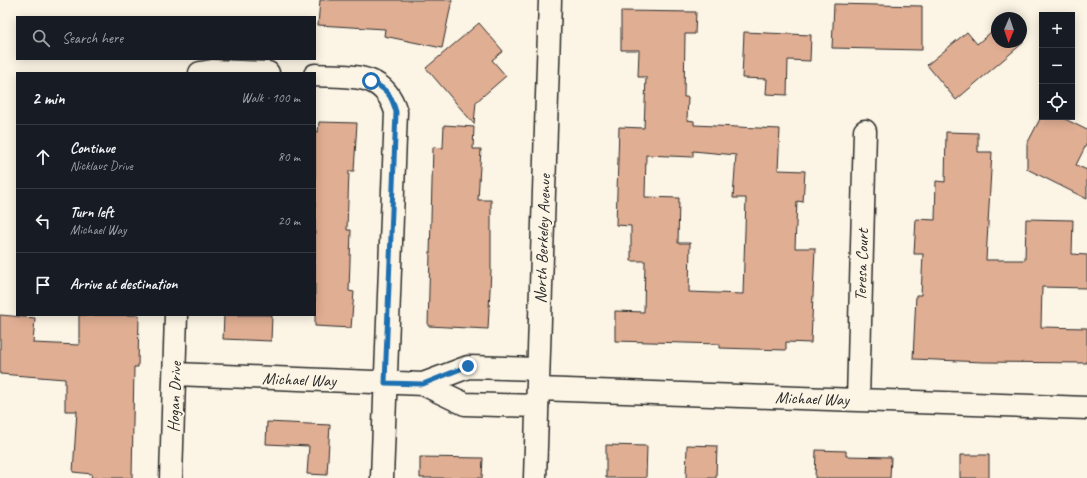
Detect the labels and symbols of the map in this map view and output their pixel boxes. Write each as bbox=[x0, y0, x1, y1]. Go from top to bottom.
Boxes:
north arrow bbox=[991, 12, 1027, 48]
route start bbox=[362, 72, 380, 90]
street label: North Berkeley Avenue bbox=[530, 173, 555, 304]
street label: Teresa Court bbox=[850, 226, 873, 302]
route end bbox=[459, 357, 477, 375]
street label: Hogan Drive bbox=[163, 360, 186, 433]
street label: Michael Way bbox=[262, 368, 337, 391]
street label: Michael Way bbox=[775, 387, 850, 410]

